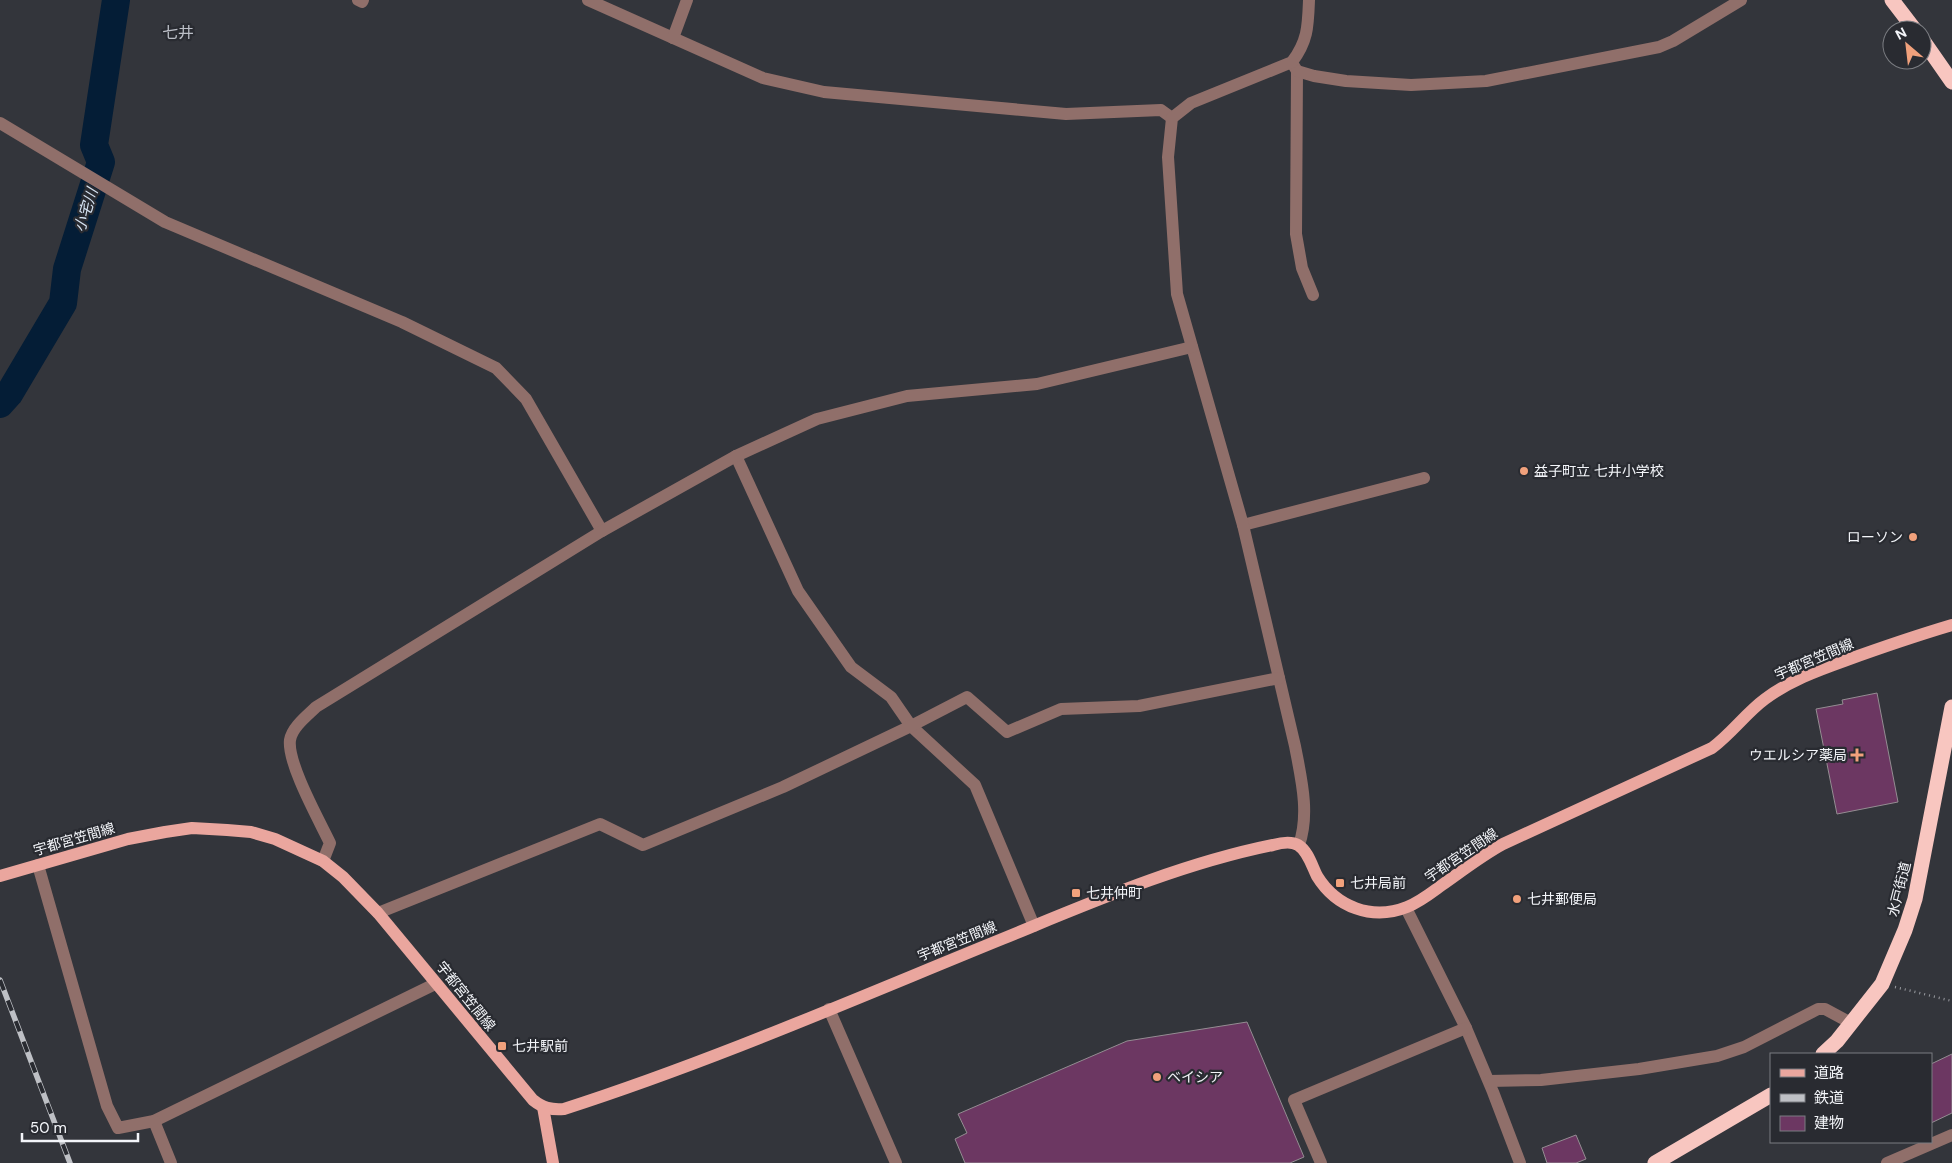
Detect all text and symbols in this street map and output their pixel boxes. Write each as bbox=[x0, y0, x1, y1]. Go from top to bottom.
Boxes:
north arrow bbox=[1882, 20, 1932, 70]
district label: 七井 bbox=[162, 22, 194, 43]
text: N bbox=[1892, 23, 1910, 44]
water label: 小宅川 bbox=[70, 184, 103, 234]
place label: 益子町立 七井小学校 bbox=[1534, 462, 1664, 480]
marker: 益子町立 七井小学校 bbox=[1518, 465, 1530, 477]
place label: ローソン bbox=[1847, 528, 1903, 546]
marker: ローソン bbox=[1907, 531, 1919, 543]
street label: 宇都宮笠間線 bbox=[1772, 634, 1856, 684]
place label: ウエルシア薬局 bbox=[1749, 746, 1847, 764]
marker: ウエルシア薬局 bbox=[1851, 749, 1863, 761]
street label: 宇都宮笠間線 bbox=[31, 819, 117, 859]
street label: 宇都宮笠間線 bbox=[1421, 824, 1501, 886]
street label: 水戸街道 bbox=[1883, 860, 1915, 918]
place label: 七井局前 bbox=[1350, 874, 1406, 892]
marker: 七井局前 bbox=[1334, 877, 1346, 889]
place label: 七井仲町 bbox=[1086, 884, 1142, 902]
marker: 七井仲町 bbox=[1070, 887, 1082, 899]
place label: 七井郵便局 bbox=[1527, 890, 1597, 908]
marker: 七井郵便局 bbox=[1511, 893, 1523, 905]
street label: 宇都宮笠間線 bbox=[915, 917, 999, 965]
street label: 宇都宮笠間線 bbox=[433, 958, 499, 1034]
place label: 七井駅前 bbox=[512, 1037, 568, 1055]
marker: 七井駅前 bbox=[496, 1040, 508, 1052]
legend bbox=[1770, 1053, 1932, 1143]
text: 道路 bbox=[1814, 1063, 1844, 1083]
place label: ベイシア bbox=[1167, 1068, 1223, 1086]
marker: ベイシア bbox=[1151, 1071, 1163, 1083]
text: 鉄道 bbox=[1814, 1088, 1844, 1108]
scale bar bbox=[22, 1110, 139, 1142]
text: 建物 bbox=[1814, 1113, 1844, 1133]
text: 50 m bbox=[30, 1118, 67, 1138]

